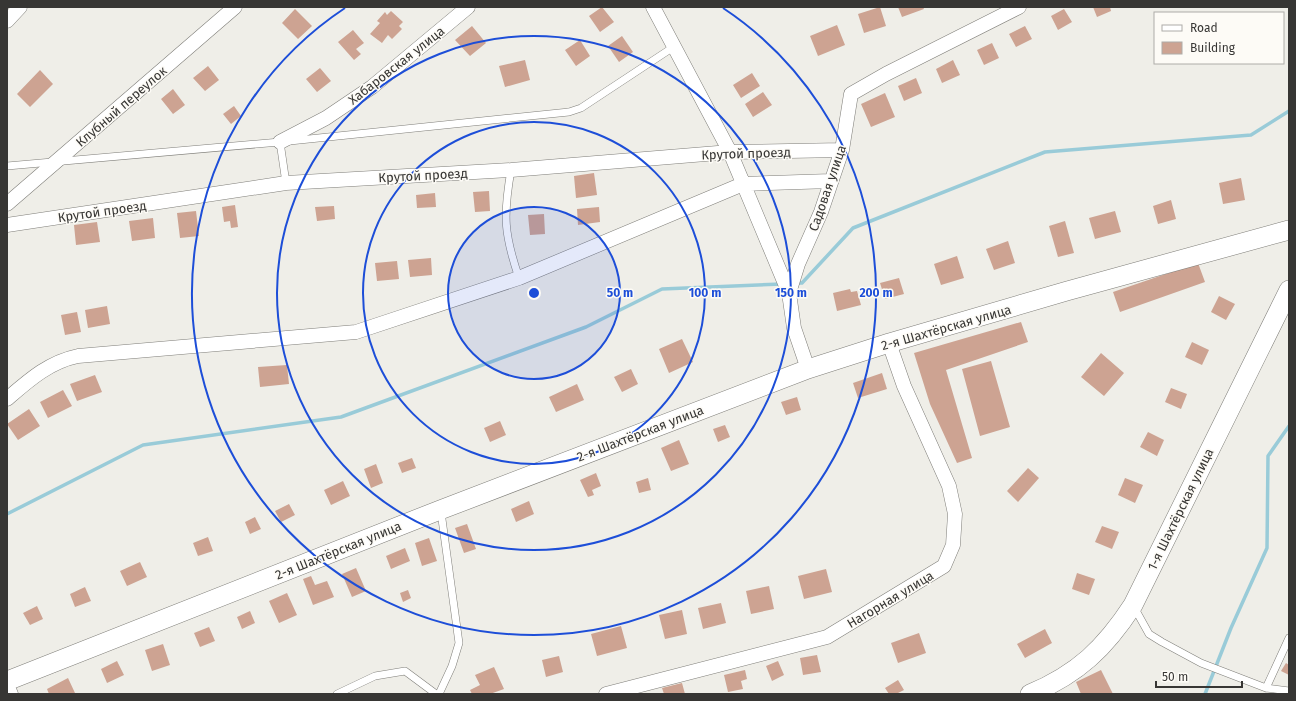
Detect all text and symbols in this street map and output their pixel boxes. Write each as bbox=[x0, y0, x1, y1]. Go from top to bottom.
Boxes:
legend bbox=[1154, 12, 1284, 64]
text: Road bbox=[1190, 21, 1218, 35]
street label: Хабаровская улица bbox=[345, 23, 447, 108]
text: Building bbox=[1190, 41, 1236, 55]
street label: Клубный переулок bbox=[73, 63, 170, 150]
street label: Садовая улица bbox=[806, 143, 849, 233]
street label: Крутой проезд bbox=[701, 144, 791, 163]
street label: Крутой проезд bbox=[378, 166, 468, 185]
street label: Крутой проезд bbox=[57, 198, 147, 225]
centre of rings bbox=[527, 286, 541, 300]
text: 50 m bbox=[607, 286, 633, 300]
text: 100 m bbox=[689, 286, 721, 300]
text: 150 m bbox=[775, 286, 807, 300]
text: 200 m bbox=[859, 286, 893, 300]
street label: 2-я Шахтёрская улица bbox=[879, 302, 1013, 353]
street label: 2-я Шахтёрская улица bbox=[575, 402, 706, 465]
street label: 1-я Шахтёрская улица bbox=[1144, 446, 1216, 573]
street label: 2-я Шахтёрская улица bbox=[273, 518, 403, 583]
street label: Нагорная улица bbox=[844, 568, 936, 631]
scale bar bbox=[1156, 663, 1242, 689]
text: 50 m bbox=[1162, 670, 1188, 684]

